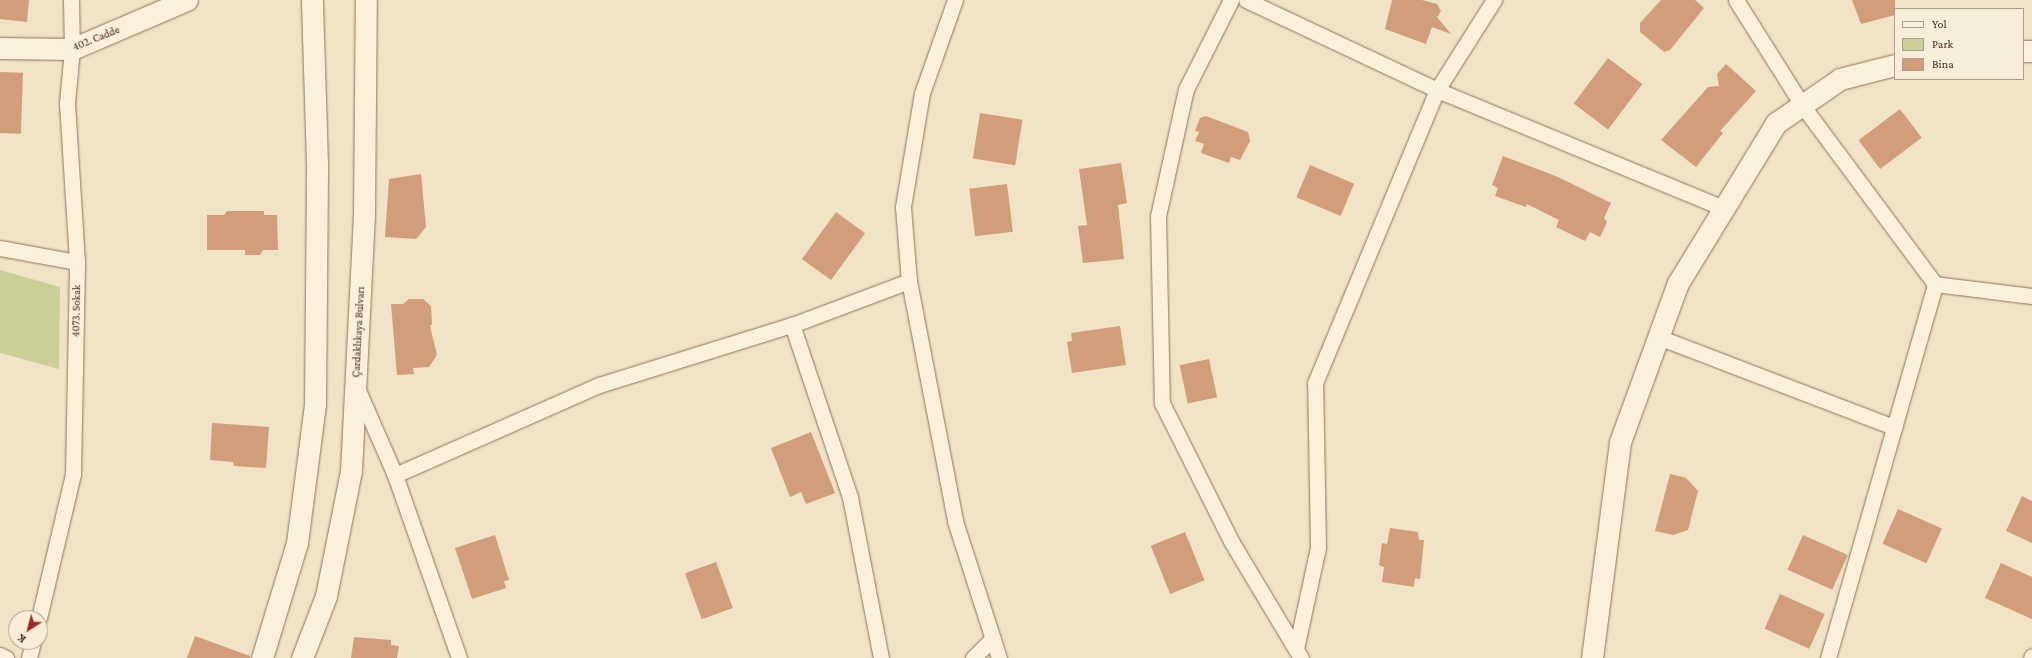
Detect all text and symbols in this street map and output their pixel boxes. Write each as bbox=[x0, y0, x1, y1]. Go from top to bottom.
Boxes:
legend bbox=[1894, 8, 2024, 80]
text: Yol bbox=[1932, 17, 1947, 31]
street label: 402. Cadde bbox=[71, 23, 121, 53]
text: Park bbox=[1932, 37, 1953, 51]
text: Bina bbox=[1932, 57, 1954, 71]
street label: 4073. Sokak bbox=[69, 285, 83, 337]
street label: Çardaklıkaya Bulvarı bbox=[349, 286, 367, 378]
north arrow bbox=[8, 610, 48, 650]
text: K bbox=[15, 632, 28, 646]

